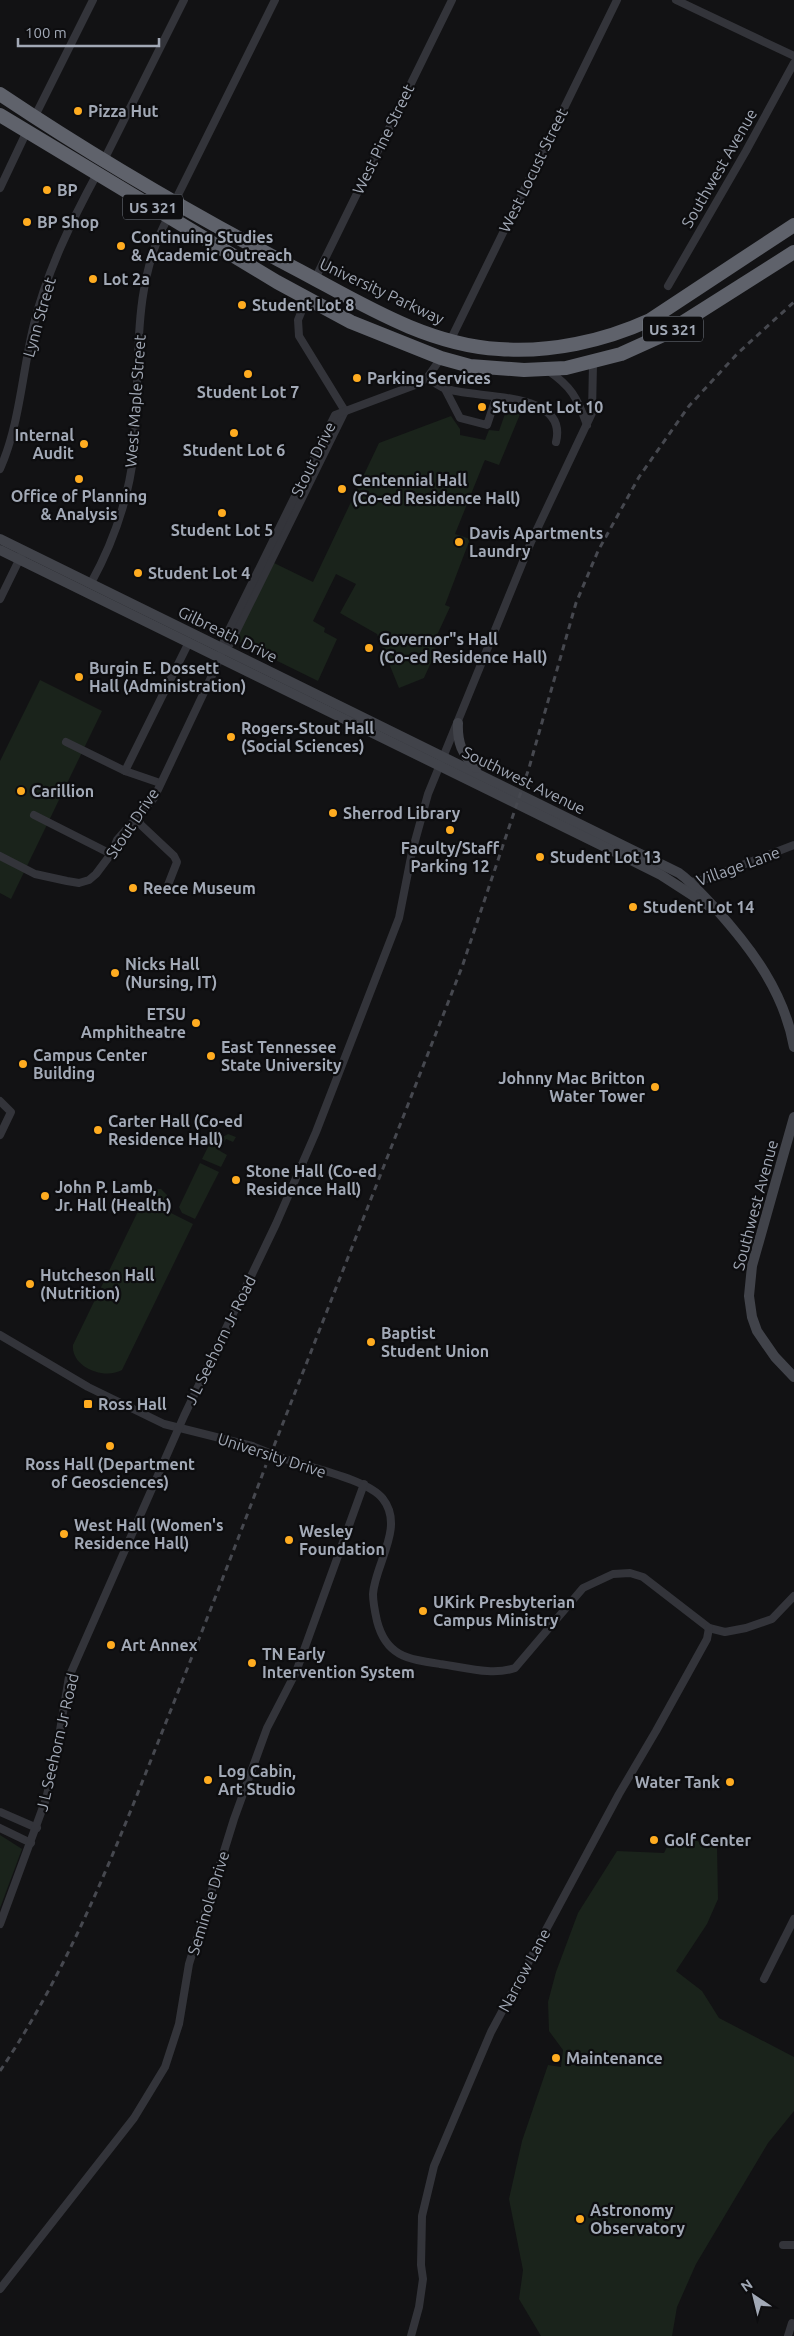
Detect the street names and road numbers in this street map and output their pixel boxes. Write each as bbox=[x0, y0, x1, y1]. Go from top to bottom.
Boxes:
street label: West Pine Street bbox=[349, 80, 418, 197]
street label: West Locust Street bbox=[495, 104, 571, 235]
street label: Southwest Avenue bbox=[678, 105, 760, 231]
road number: US 321 bbox=[123, 194, 183, 220]
street label: University Parkway bbox=[317, 254, 447, 328]
street label: Lynn Street bbox=[19, 274, 59, 359]
road number: US 321 bbox=[643, 316, 703, 342]
street label: West Maple Street bbox=[121, 333, 149, 468]
street label: Stout Drive bbox=[287, 419, 339, 499]
street label: Gilbreath Drive bbox=[175, 602, 281, 666]
street label: Southwest Avenue bbox=[460, 742, 588, 818]
street label: Stout Drive bbox=[102, 784, 162, 862]
street label: Village Lane bbox=[694, 843, 782, 889]
street label: Southwest Avenue bbox=[729, 1138, 781, 1272]
street label: J L Seehorn Jr Road bbox=[181, 1273, 259, 1407]
street label: University Drive bbox=[216, 1429, 328, 1481]
street label: J L Seehorn Jr Road bbox=[32, 1671, 82, 1813]
street label: Seminole Drive bbox=[184, 1849, 232, 1957]
street label: Narrow Lane bbox=[495, 1925, 553, 2015]

